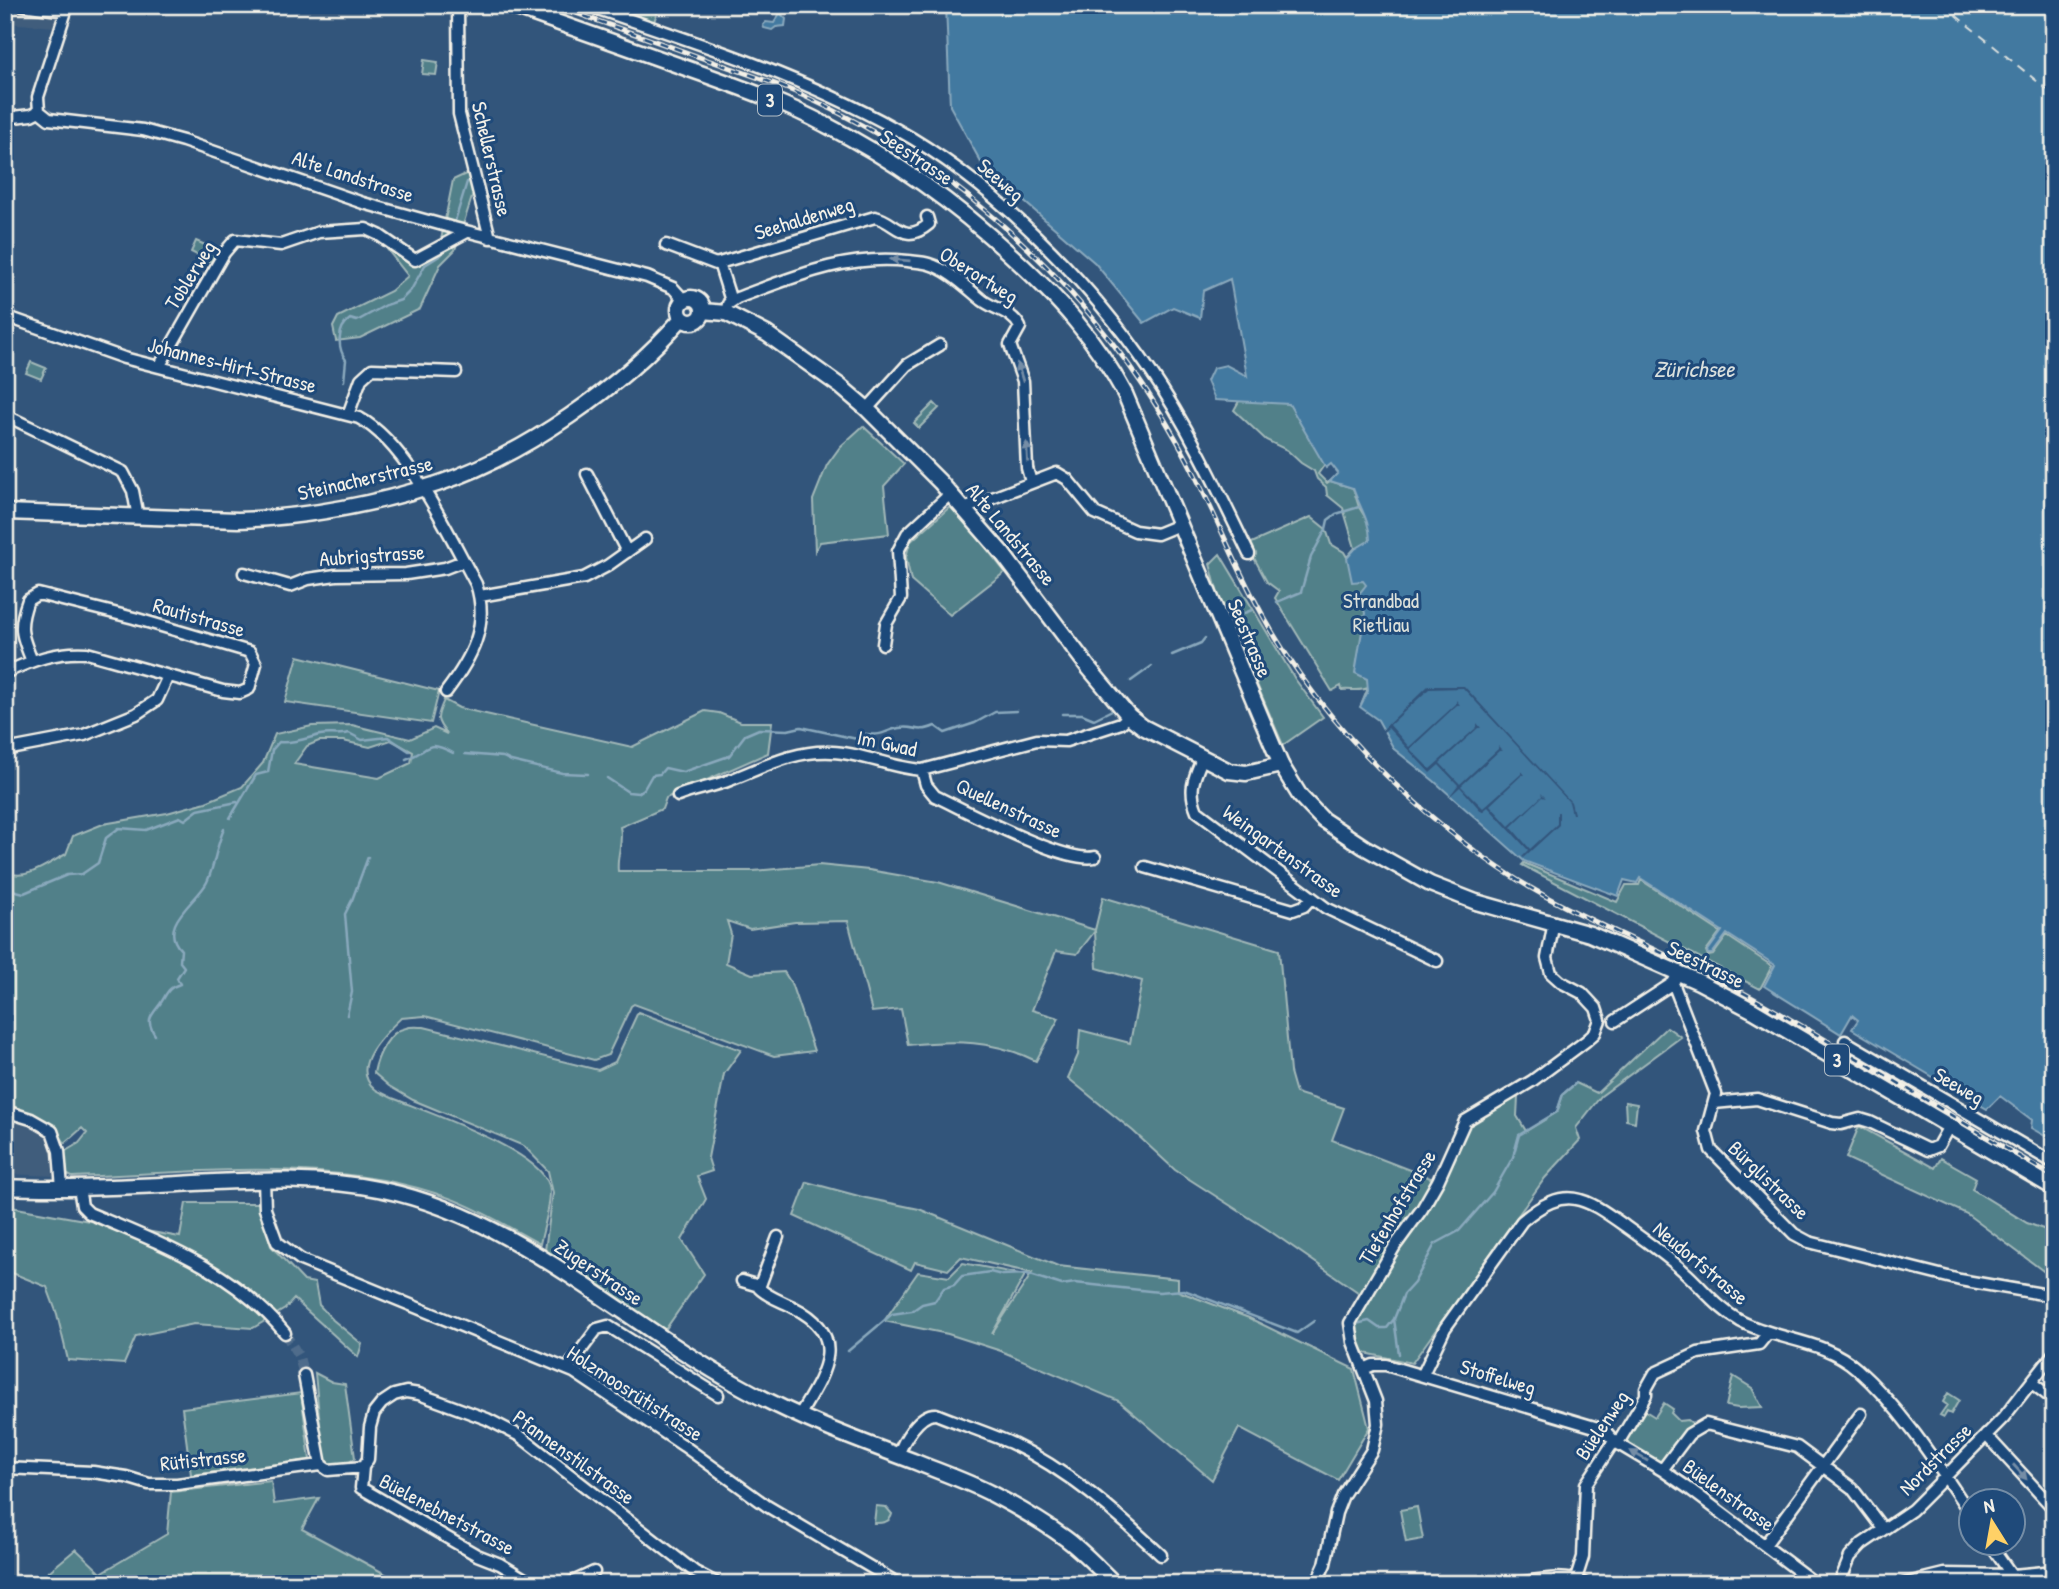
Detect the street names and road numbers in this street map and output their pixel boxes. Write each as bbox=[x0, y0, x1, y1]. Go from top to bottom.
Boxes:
road number: 3 bbox=[758, 85, 782, 116]
street label: Schellerstrasse bbox=[465, 99, 519, 219]
street label: Seestrasse bbox=[875, 122, 959, 192]
street label: Alte Landstrasse bbox=[289, 143, 417, 209]
street label: Seeweg bbox=[971, 151, 1031, 209]
street label: Seehaldenweg bbox=[751, 189, 857, 247]
street label: Toblerweg bbox=[157, 235, 223, 315]
street label: Oberortweg bbox=[934, 239, 1024, 311]
street label: Johannes-Hirt-Strasse bbox=[144, 330, 320, 400]
street label: Steinacherstrasse bbox=[295, 448, 435, 508]
street label: Alte Landstrasse bbox=[959, 476, 1063, 592]
street label: Aubrigstrasse bbox=[318, 537, 426, 573]
street label: Rautistrasse bbox=[150, 590, 248, 644]
street label: Seestrasse bbox=[1221, 594, 1279, 682]
street label: Im Gwad bbox=[855, 723, 919, 763]
street label: Quellenstrasse bbox=[951, 771, 1067, 845]
street label: Weingartenstrasse bbox=[1217, 797, 1349, 905]
street label: Seestrasse bbox=[1663, 933, 1749, 995]
road number: 3 bbox=[1825, 1044, 1849, 1076]
street label: Seeweg bbox=[1928, 1060, 1990, 1112]
street label: Bürglistrasse bbox=[1722, 1134, 1816, 1226]
street label: Tiefenhofstrasse bbox=[1351, 1144, 1443, 1270]
street label: Neudorfstrasse bbox=[1647, 1214, 1755, 1312]
street label: Zugerstrasse bbox=[549, 1232, 649, 1312]
street label: Holzmoosrütistrasse bbox=[561, 1338, 709, 1448]
street label: Stoffelweg bbox=[1457, 1352, 1539, 1402]
street label: Büelenweg bbox=[1568, 1384, 1636, 1466]
street label: Pfannenstilstrasse bbox=[507, 1403, 641, 1511]
street label: Nordstrasse bbox=[1892, 1416, 1978, 1502]
street label: Rütistrasse bbox=[159, 1440, 247, 1478]
street label: Büelenstrasse bbox=[1677, 1452, 1781, 1538]
street label: Büelenebnetstrasse bbox=[374, 1466, 520, 1562]

